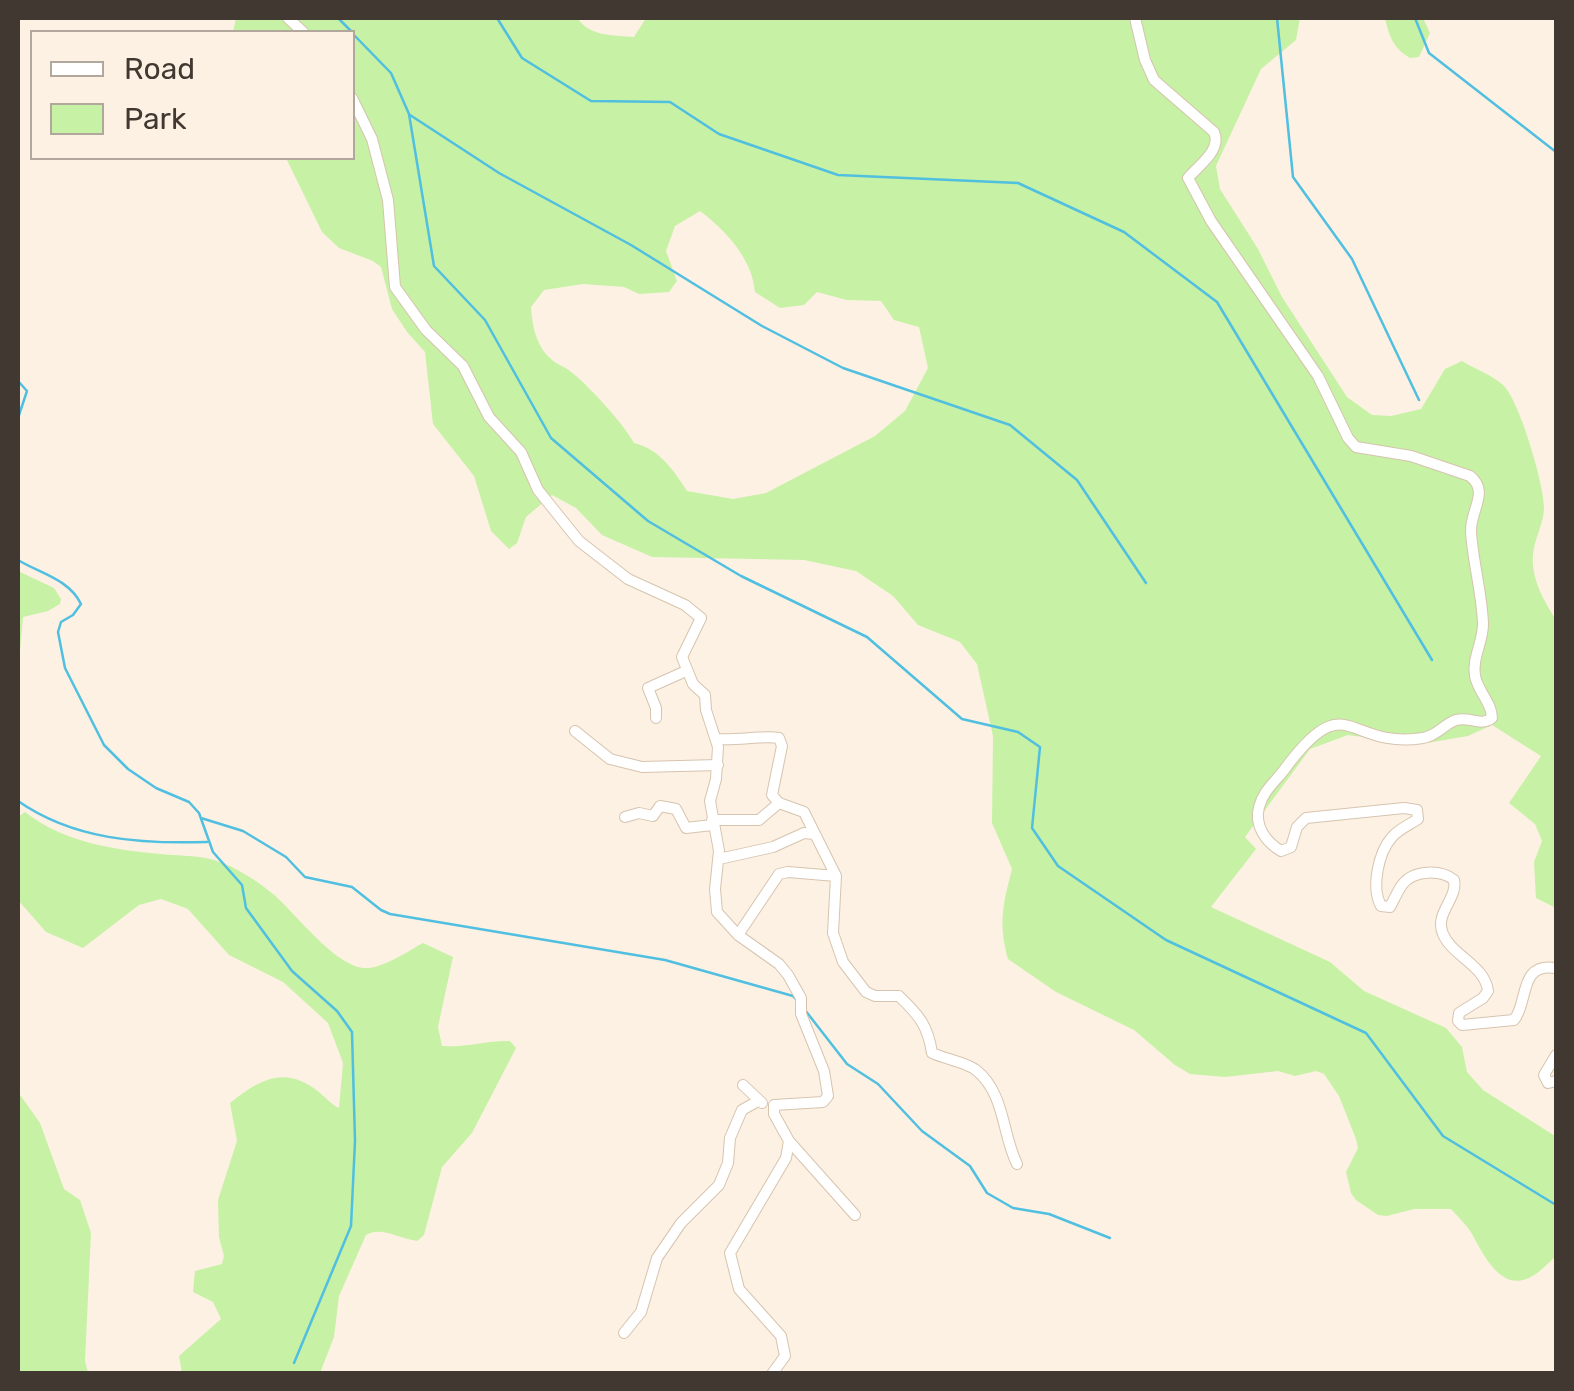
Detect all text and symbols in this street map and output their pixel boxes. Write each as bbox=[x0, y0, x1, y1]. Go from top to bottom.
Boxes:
legend bbox=[30, 30, 355, 160]
text: Road bbox=[124, 51, 195, 87]
text: Park bbox=[124, 101, 186, 137]

